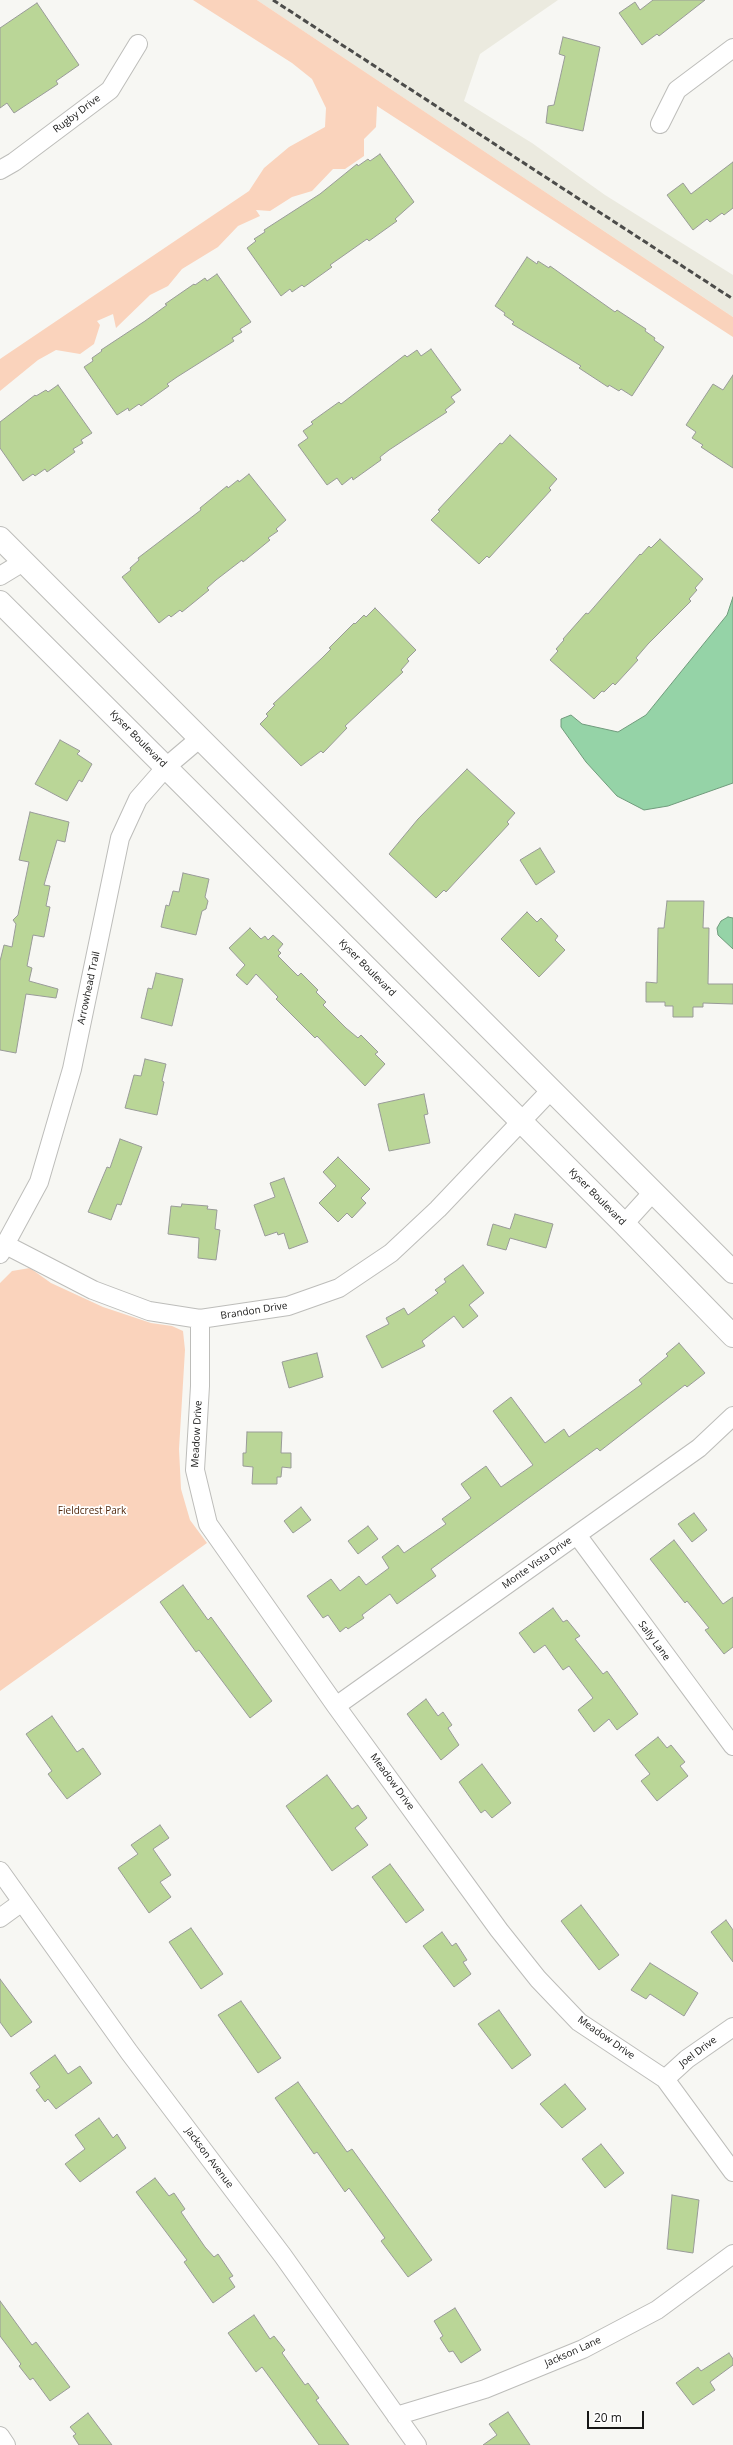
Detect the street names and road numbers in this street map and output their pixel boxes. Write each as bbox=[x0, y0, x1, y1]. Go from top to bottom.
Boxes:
street label: Rugby Drive bbox=[51, 92, 103, 136]
street label: Kyser Boulevard bbox=[107, 708, 169, 770]
street label: Kyser Boulevard bbox=[336, 937, 398, 999]
street label: Arrowhead Trail bbox=[75, 950, 103, 1026]
street label: Kyser Boulevard bbox=[566, 1166, 628, 1228]
street label: Brandon Drive bbox=[220, 1300, 288, 1322]
street label: Meadow Drive bbox=[189, 1400, 205, 1468]
street label: Monte Vista Drive bbox=[500, 1534, 574, 1592]
street label: Sally Lane bbox=[636, 1619, 672, 1663]
street label: Meadow Drive bbox=[367, 1751, 417, 1813]
street label: Meadow Drive bbox=[575, 2014, 637, 2062]
street label: Joel Drive bbox=[677, 2034, 719, 2070]
street label: Jackson Avenue bbox=[182, 2125, 236, 2191]
street label: Jackson Lane bbox=[543, 2334, 603, 2370]

